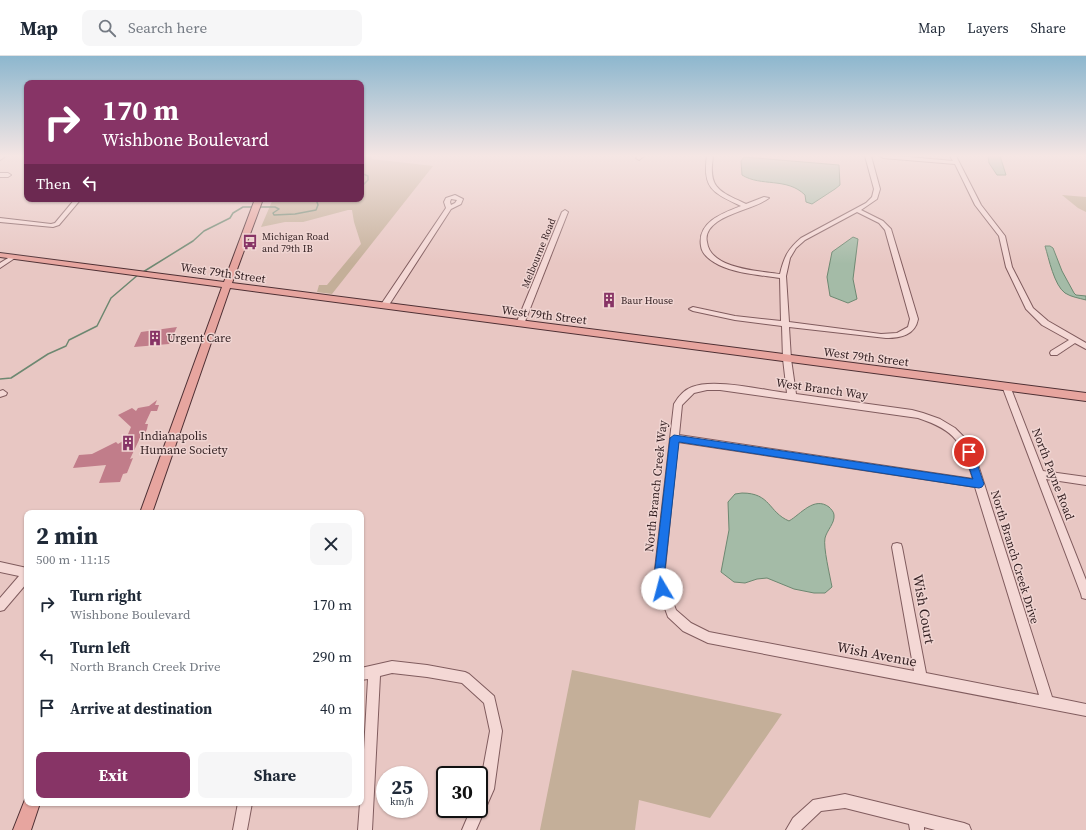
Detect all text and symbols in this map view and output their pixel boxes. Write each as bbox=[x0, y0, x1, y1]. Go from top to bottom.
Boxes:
search box bbox=[82, 10, 362, 46]
text: Map bbox=[20, 15, 58, 41]
icon: search bbox=[96, 17, 118, 39]
text: Search here bbox=[128, 17, 207, 38]
text: Map bbox=[918, 18, 945, 38]
text: Layers bbox=[967, 18, 1009, 38]
text: Share bbox=[1031, 18, 1066, 38]
text: 170 m bbox=[102, 91, 179, 129]
icon: right bbox=[36, 96, 88, 148]
text: Wishbone Boulevard bbox=[102, 127, 269, 152]
icon: left bbox=[79, 172, 101, 194]
text: Then bbox=[36, 173, 71, 194]
street label: Melbourne Road bbox=[519, 216, 559, 290]
place label: Michigan Road and 79th IB bbox=[262, 230, 329, 255]
bus stop icon: Michigan Road and 79th IB bbox=[241, 233, 259, 251]
street label: West 79th Street bbox=[179, 259, 267, 287]
building icon: Baur House bbox=[600, 291, 618, 309]
place label: Baur House bbox=[621, 294, 673, 307]
street label: West 79th Street bbox=[501, 302, 588, 328]
building icon: Urgent Care bbox=[146, 329, 164, 347]
place label: Urgent Care bbox=[167, 330, 231, 346]
street label: West 79th Street bbox=[823, 344, 910, 370]
street label: West Branch Way bbox=[775, 375, 870, 403]
street label: North Branch Creek Way bbox=[641, 418, 671, 553]
street label: North Payne Road bbox=[1028, 426, 1078, 522]
place label: Indianapolis Humane Society bbox=[140, 428, 228, 458]
building icon: Indianapolis Humane Society bbox=[119, 434, 137, 452]
pin bbox=[952, 435, 986, 469]
icon: arrive bbox=[958, 441, 980, 463]
street label: North Branch Creek Drive bbox=[987, 488, 1043, 626]
text: 2 min bbox=[36, 519, 98, 552]
button: close bbox=[310, 523, 352, 565]
text: 500 m · 11:15 bbox=[36, 551, 110, 568]
position arrow bbox=[641, 568, 683, 610]
street label: Wish Court bbox=[908, 573, 940, 646]
text: Turn right bbox=[70, 585, 142, 606]
icon: right bbox=[36, 593, 58, 615]
text: 170 m bbox=[312, 594, 352, 615]
text: Wishbone Boulevard bbox=[70, 606, 190, 623]
street label: Wish Avenue bbox=[835, 636, 919, 672]
text: Turn left bbox=[70, 637, 130, 658]
icon: left bbox=[36, 645, 58, 667]
text: 290 m bbox=[312, 646, 352, 667]
text: North Branch Creek Drive bbox=[70, 658, 221, 675]
icon: arrive bbox=[36, 697, 58, 719]
text: Arrive at destination bbox=[70, 698, 212, 719]
text: 40 m bbox=[320, 698, 352, 719]
button: Exit bbox=[36, 752, 190, 798]
button: Share bbox=[198, 752, 352, 798]
speed limit sign: 30 bbox=[436, 766, 488, 818]
text: 25 bbox=[391, 773, 413, 801]
text: km/h bbox=[390, 795, 414, 808]

